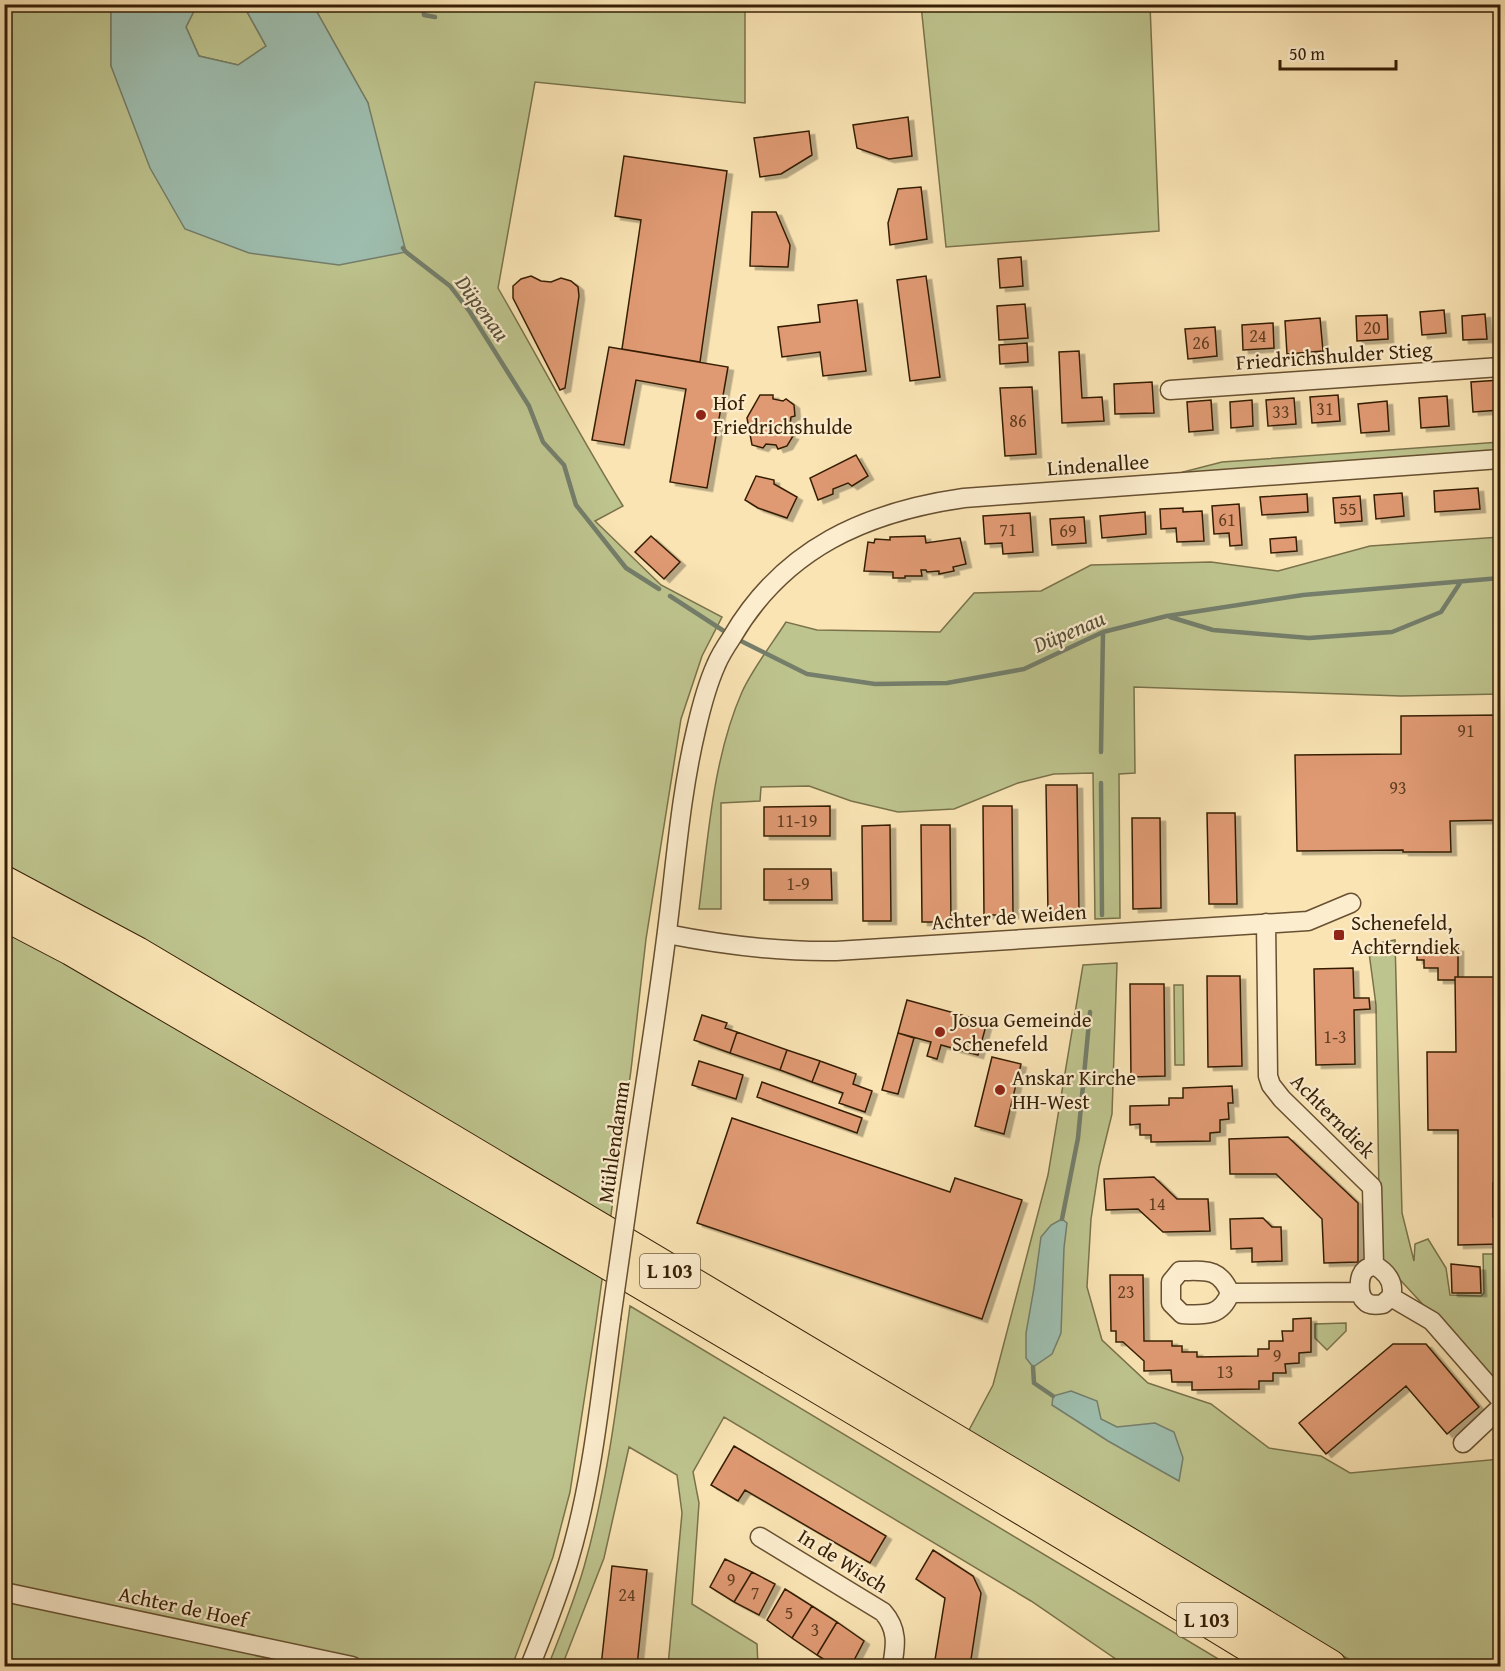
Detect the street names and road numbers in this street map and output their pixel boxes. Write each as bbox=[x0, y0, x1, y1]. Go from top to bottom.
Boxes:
street label: Friedrichshulder Stieg bbox=[1235, 333, 1434, 378]
street label: Lindenallee bbox=[1046, 445, 1150, 484]
street label: Achter de Weiden bbox=[930, 896, 1088, 937]
street label: Achterndiek bbox=[1284, 1066, 1383, 1165]
street label: Mühlendamm bbox=[590, 1079, 637, 1205]
road number: L 103 bbox=[640, 1254, 700, 1288]
street label: In de Wisch bbox=[792, 1521, 895, 1601]
street label: Achter de Hoef bbox=[116, 1578, 253, 1636]
road number: L 103 bbox=[1177, 1603, 1237, 1637]

